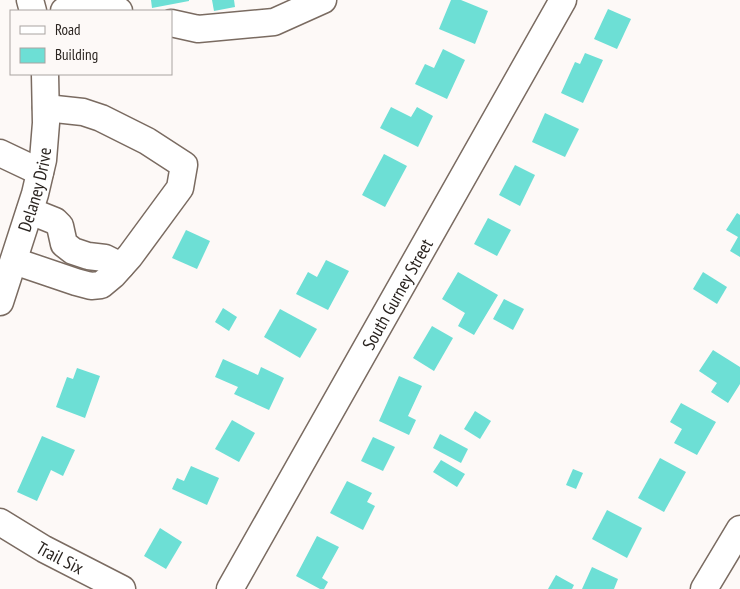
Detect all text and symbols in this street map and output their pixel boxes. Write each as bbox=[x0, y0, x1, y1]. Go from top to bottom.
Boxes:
legend bbox=[10, 10, 172, 75]
text: Road bbox=[55, 20, 81, 39]
text: Building bbox=[55, 45, 98, 64]
street label: Delaney Drive bbox=[12, 146, 55, 234]
street label: South Gurney Street bbox=[356, 234, 437, 354]
street label: Trail Six bbox=[32, 536, 88, 579]

